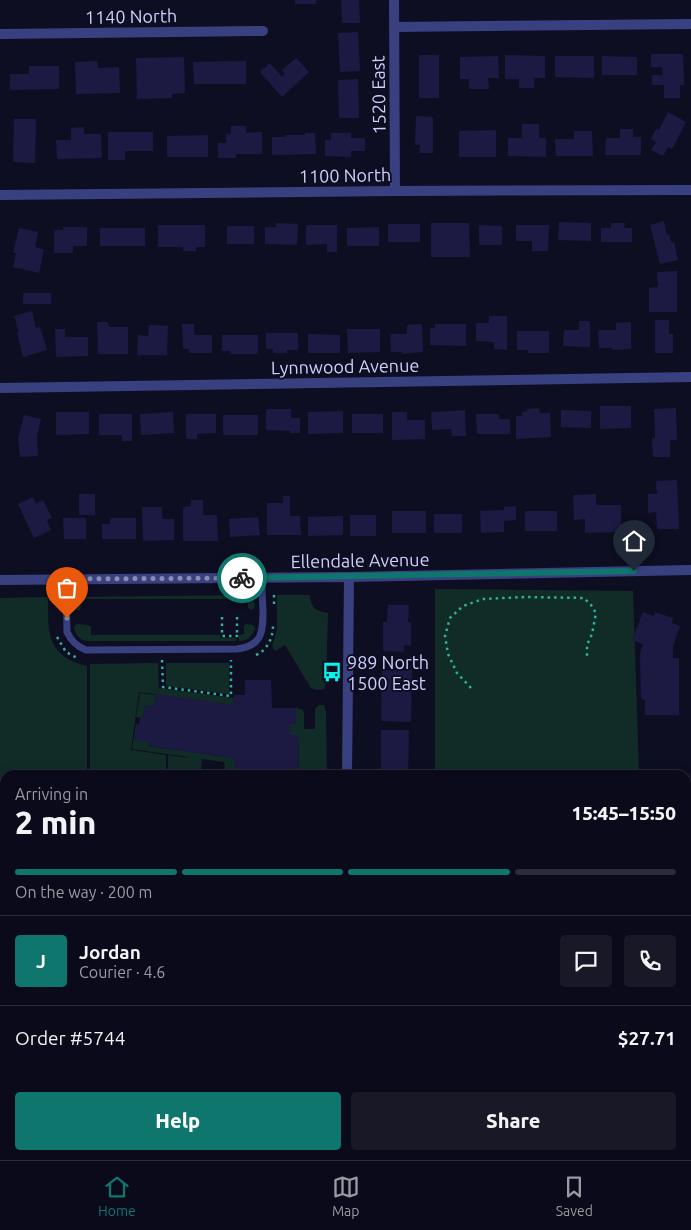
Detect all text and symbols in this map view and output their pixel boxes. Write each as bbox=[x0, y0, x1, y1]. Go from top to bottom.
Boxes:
street label: 1140 North bbox=[85, 5, 177, 27]
street label: 1520 East bbox=[367, 55, 389, 135]
street label: 1100 North bbox=[299, 164, 391, 186]
street label: Lynnwood Avenue bbox=[271, 355, 419, 377]
pin bbox=[613, 520, 655, 571]
icon: home bbox=[620, 527, 648, 555]
street label: Ellendale Avenue bbox=[290, 549, 430, 571]
courier bbox=[217, 553, 267, 603]
icon: bike bbox=[228, 564, 256, 592]
pin bbox=[46, 567, 88, 618]
icon: bag bbox=[53, 574, 81, 602]
place label: 989 North 1500 East bbox=[347, 652, 429, 693]
bus stop icon: 989 North 1500 East bbox=[321, 661, 343, 683]
text: Arriving in bbox=[15, 785, 88, 803]
text: 15:45–15:50 bbox=[571, 802, 676, 824]
text: 2 min bbox=[15, 804, 96, 840]
text: On the way · 200 m bbox=[15, 883, 152, 901]
button: chat bbox=[560, 935, 612, 987]
button: phone bbox=[624, 935, 676, 987]
text: Jordan bbox=[79, 941, 141, 963]
text: J bbox=[36, 950, 46, 972]
text: Courier · 4.6 bbox=[79, 963, 165, 981]
text: Order #5744 bbox=[15, 1027, 125, 1049]
text: $27.71 bbox=[618, 1027, 676, 1049]
button: Help bbox=[15, 1092, 341, 1150]
button: Share bbox=[351, 1092, 676, 1150]
tab: Home bbox=[98, 1173, 136, 1219]
tab: Map bbox=[332, 1173, 360, 1219]
tab: Saved bbox=[556, 1173, 593, 1219]

